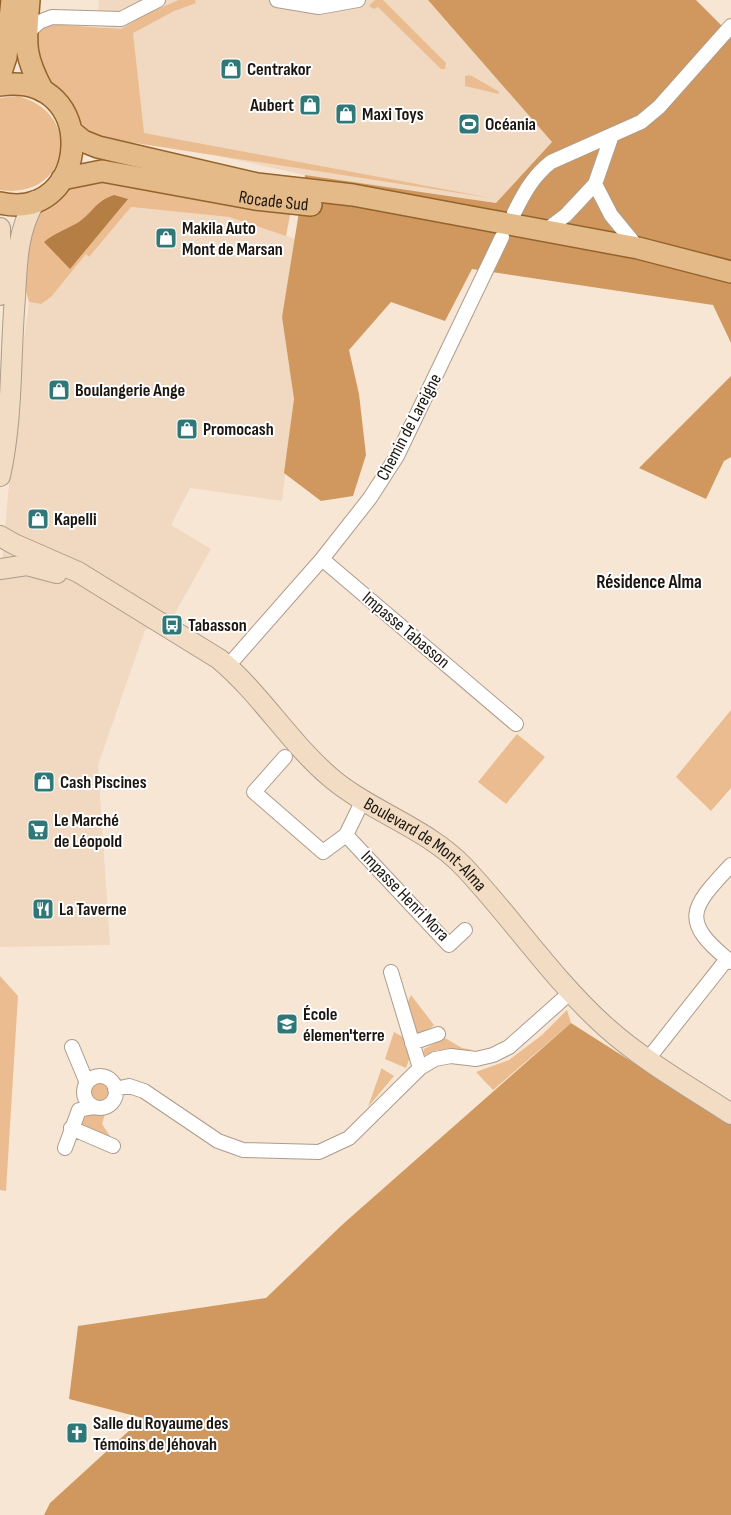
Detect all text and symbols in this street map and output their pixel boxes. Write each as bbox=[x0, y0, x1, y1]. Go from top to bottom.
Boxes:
shop icon: Centrakor bbox=[219, 57, 243, 81]
place label: Centrakor bbox=[247, 59, 312, 80]
shop icon: Aubert bbox=[298, 93, 322, 117]
place label: Aubert bbox=[249, 95, 294, 116]
shop icon: Maxi Toys bbox=[334, 102, 358, 126]
place label: Maxi Toys bbox=[362, 104, 424, 125]
sports icon: Océania bbox=[457, 112, 481, 136]
place label: Océania bbox=[485, 114, 536, 135]
street label: Rocade Sud bbox=[237, 186, 309, 215]
place label: Makila Auto Mont de Marsan bbox=[182, 218, 283, 260]
shop icon: Makila Auto Mont de Marsan bbox=[154, 226, 178, 250]
street label: Chemin de Lareigne bbox=[372, 370, 446, 484]
shop icon: Boulangerie Ange bbox=[47, 378, 71, 402]
place label: Boulangerie Ange bbox=[75, 380, 185, 401]
shop icon: Promocash bbox=[175, 417, 199, 441]
place label: Promocash bbox=[203, 419, 274, 440]
shop icon: Kapelli bbox=[26, 507, 50, 531]
place label: Kapelli bbox=[54, 509, 97, 530]
district label: Résidence Alma bbox=[596, 571, 702, 594]
street label: Impasse Tabasson bbox=[358, 587, 454, 673]
bus stop icon: Tabasson bbox=[160, 613, 184, 637]
place label: Tabasson bbox=[188, 615, 247, 636]
shop icon: Cash Piscines bbox=[32, 770, 56, 794]
place label: Cash Piscines bbox=[60, 772, 147, 793]
street label: Boulevard de Mont-Alma bbox=[360, 793, 491, 895]
place label: Le Marché de Léopold bbox=[54, 810, 122, 852]
supermarket icon: Le Marché de Léopold bbox=[26, 818, 50, 842]
street label: Impasse Henri Mora bbox=[357, 846, 454, 946]
restaurant icon: La Taverne bbox=[31, 897, 55, 921]
place label: La Taverne bbox=[59, 899, 127, 920]
place label: École élemen'terre bbox=[303, 1004, 385, 1046]
school or university icon: École élemen'terre bbox=[275, 1012, 299, 1036]
place label: Salle du Royaume des Témoins de Jéhovah bbox=[93, 1413, 229, 1455]
church icon: Salle du Royaume des Témoins de Jéhovah bbox=[65, 1421, 89, 1445]

